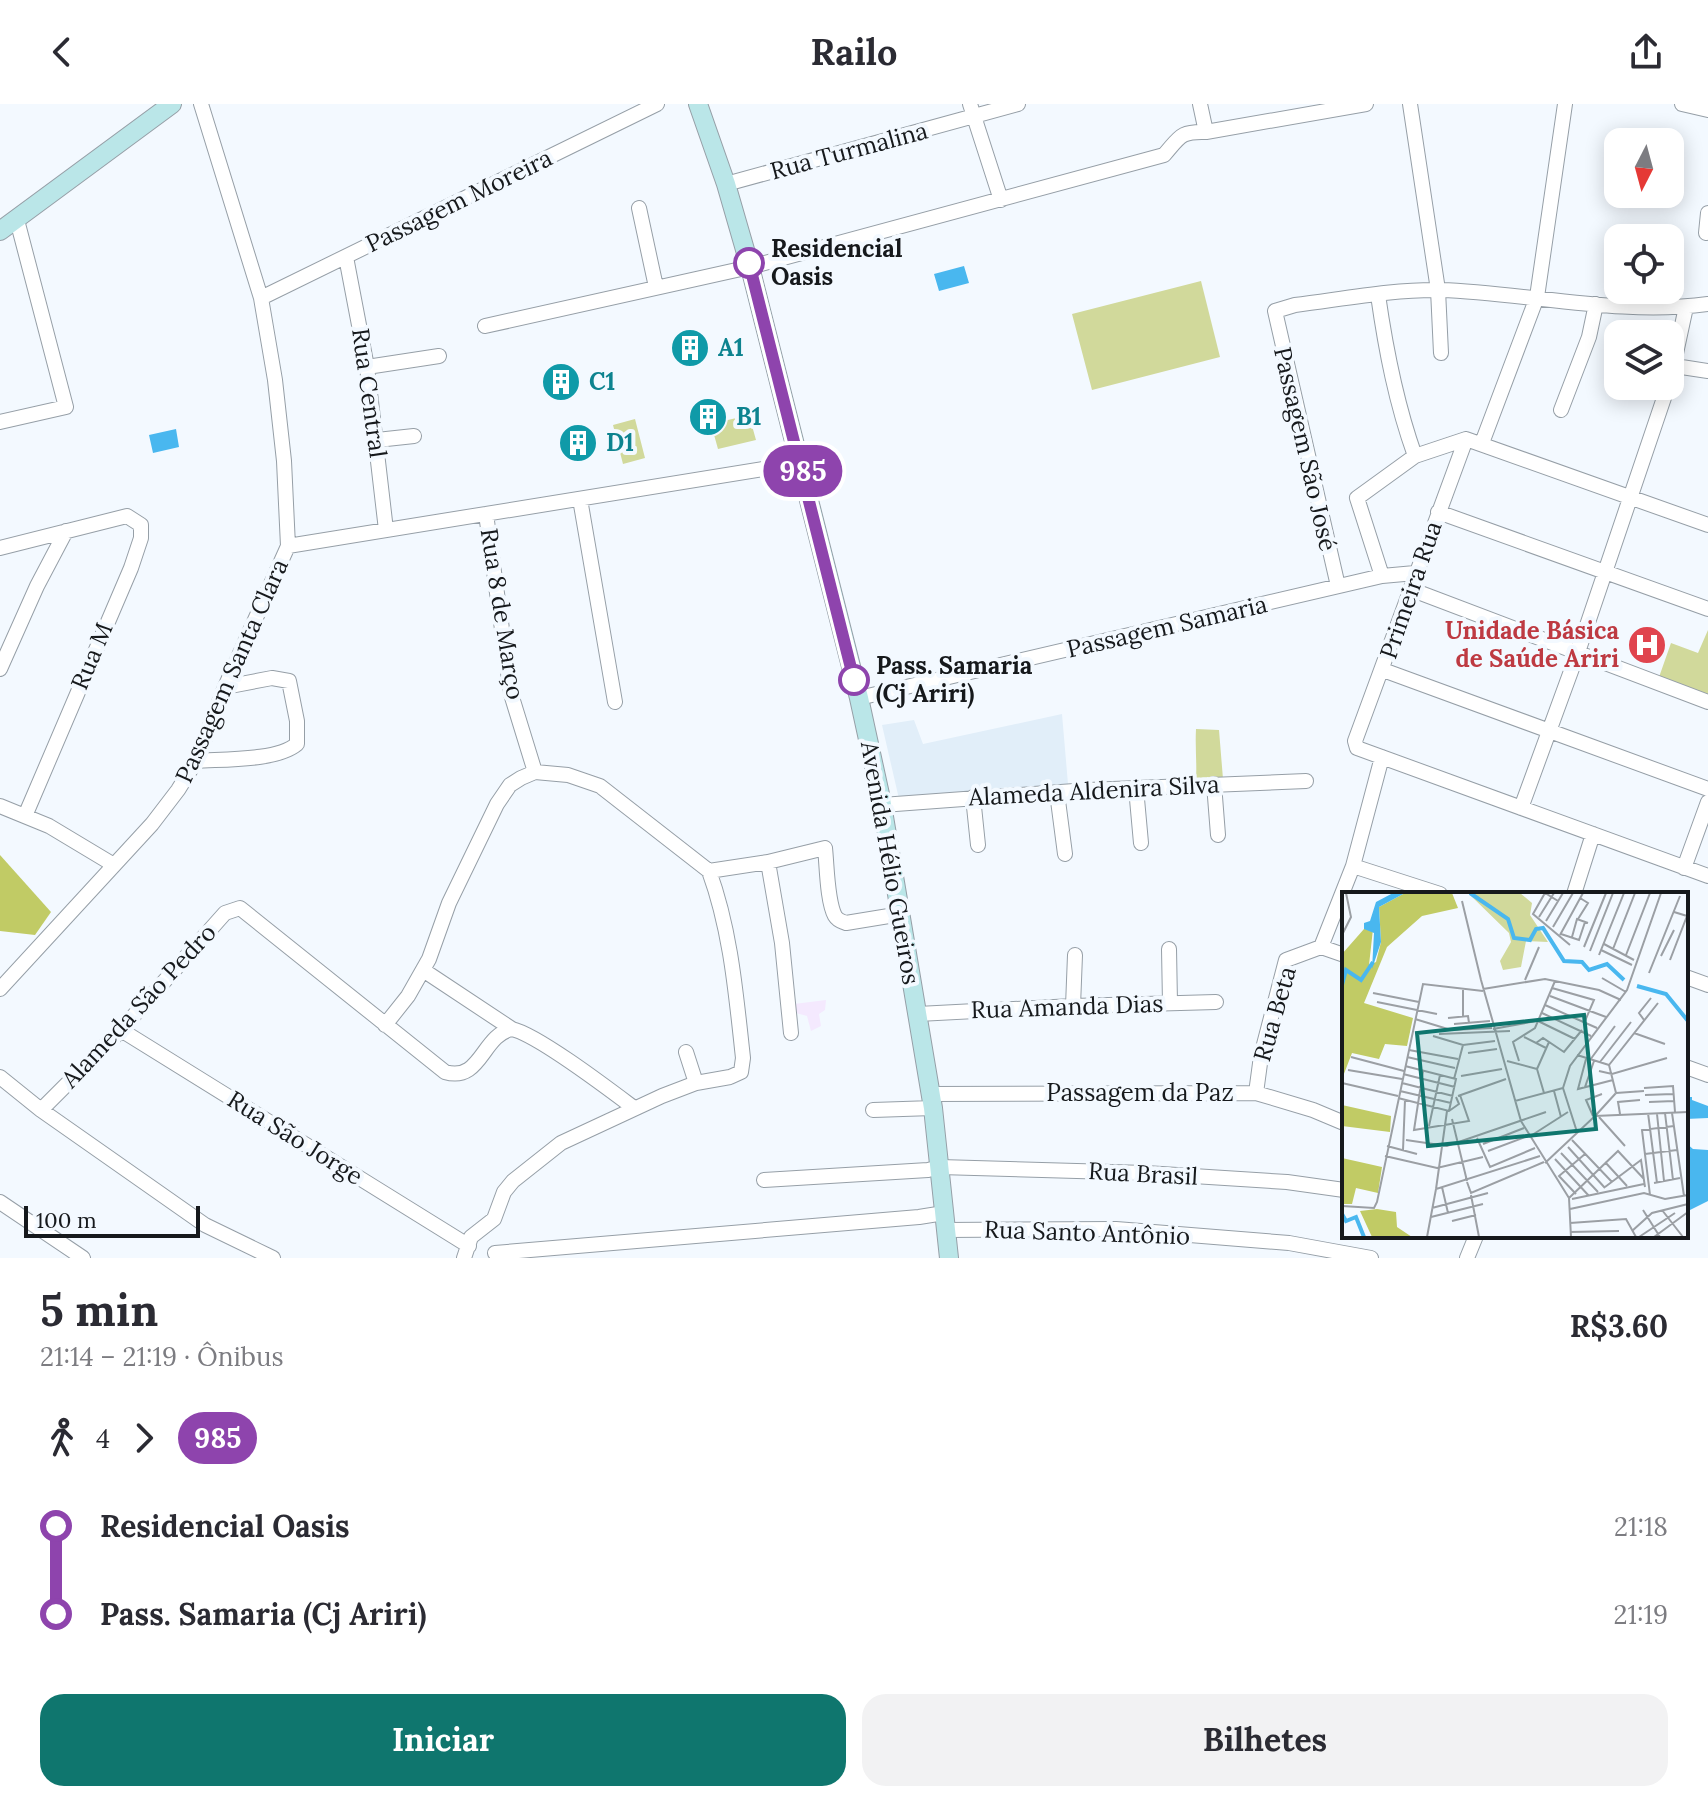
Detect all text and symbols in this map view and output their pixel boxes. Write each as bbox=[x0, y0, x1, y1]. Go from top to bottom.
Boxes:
text: Railo bbox=[811, 29, 897, 75]
icon: back bbox=[40, 30, 84, 74]
icon: share bbox=[1624, 30, 1668, 74]
street label: Rua Turmalina bbox=[767, 115, 931, 186]
north arrow bbox=[1604, 128, 1684, 208]
map controls bbox=[1604, 128, 1684, 400]
street label: Passagem Moreira bbox=[360, 142, 557, 259]
button: locate bbox=[1604, 224, 1684, 304]
place label: Residencial Oasis bbox=[771, 233, 902, 292]
marker: Residencial Oasis bbox=[734, 248, 764, 278]
button: layers bbox=[1604, 320, 1684, 400]
street label: Rua Central bbox=[345, 326, 394, 460]
building icon: A1 bbox=[669, 327, 711, 369]
place label: A1 bbox=[718, 332, 744, 363]
street label: Passagem São José bbox=[1267, 344, 1344, 554]
building icon: C1 bbox=[540, 361, 582, 403]
place label: C1 bbox=[589, 366, 615, 397]
building icon: B1 bbox=[687, 396, 729, 438]
place label: B1 bbox=[736, 401, 762, 432]
building icon: D1 bbox=[557, 422, 599, 464]
place label: D1 bbox=[606, 427, 634, 458]
line badge: 985 bbox=[757, 445, 849, 497]
text: 985 bbox=[779, 453, 827, 489]
street label: Primeira Rua bbox=[1372, 517, 1449, 663]
street label: Rua 8 de Março bbox=[474, 526, 531, 702]
street label: Passagem Santa Clara bbox=[168, 554, 295, 788]
street label: Passagem Samaria bbox=[1064, 588, 1270, 665]
place label: Unidade Básica de Saúde Ariri bbox=[1445, 615, 1619, 674]
street label: Rua M bbox=[64, 617, 120, 694]
hospital icon: Unidade Básica de Saúde Ariri bbox=[1626, 624, 1668, 666]
place label: Pass. Samaria (Cj Ariri) bbox=[876, 650, 1033, 709]
marker: Pass. Samaria (Cj Ariri) bbox=[839, 665, 869, 695]
street label: Avenida Hélio Gueiros bbox=[854, 738, 927, 987]
street label: Alameda Aldenira Silva bbox=[967, 768, 1220, 813]
inset map bbox=[1342, 892, 1688, 1238]
street label: Alameda São Pedro bbox=[54, 917, 223, 1095]
street label: Rua Beta bbox=[1246, 963, 1303, 1065]
street label: Rua Amanda Dias bbox=[970, 988, 1164, 1025]
street label: Passagem da Paz bbox=[1046, 1077, 1234, 1108]
street label: Rua São Jorge bbox=[222, 1084, 369, 1191]
street label: Rua Brasil bbox=[1087, 1155, 1199, 1192]
scale bar bbox=[24, 1202, 200, 1238]
text: 100 m bbox=[36, 1206, 97, 1234]
street label: Rua Santo Antônio bbox=[983, 1213, 1191, 1252]
text: 5 min bbox=[40, 1282, 158, 1338]
text: R$3.60 bbox=[1570, 1307, 1668, 1345]
text: 21:14 – 21:19 · Ônibus bbox=[40, 1340, 284, 1373]
icon: walk bbox=[40, 1416, 84, 1460]
icon: forward bbox=[122, 1416, 166, 1460]
text: 985 bbox=[194, 1420, 241, 1456]
text: 4 bbox=[96, 1422, 110, 1455]
text: Residencial Oasis bbox=[100, 1507, 350, 1545]
text: 21:18 bbox=[1614, 1510, 1668, 1543]
text: Pass. Samaria (Cj Ariri) bbox=[100, 1595, 426, 1633]
text: 21:19 bbox=[1614, 1598, 1668, 1631]
button: Iniciar bbox=[40, 1694, 846, 1786]
button: Bilhetes bbox=[862, 1694, 1668, 1786]

